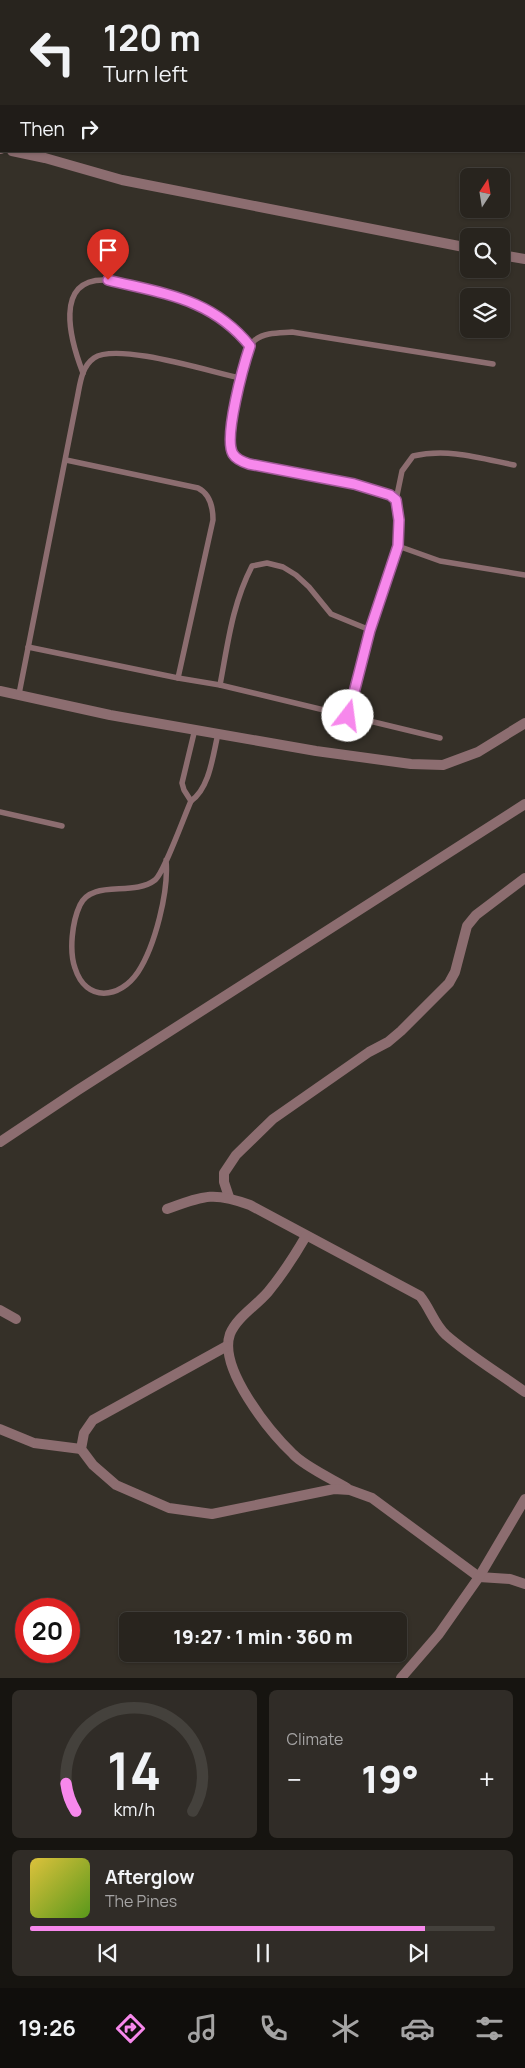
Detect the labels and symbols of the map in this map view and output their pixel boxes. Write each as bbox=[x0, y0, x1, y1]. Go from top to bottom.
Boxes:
north arrow bbox=[460, 168, 510, 218]
pin bbox=[87, 229, 129, 280]
position arrow bbox=[321, 689, 373, 741]
speed limit sign: 20 bbox=[15, 1598, 80, 1663]

